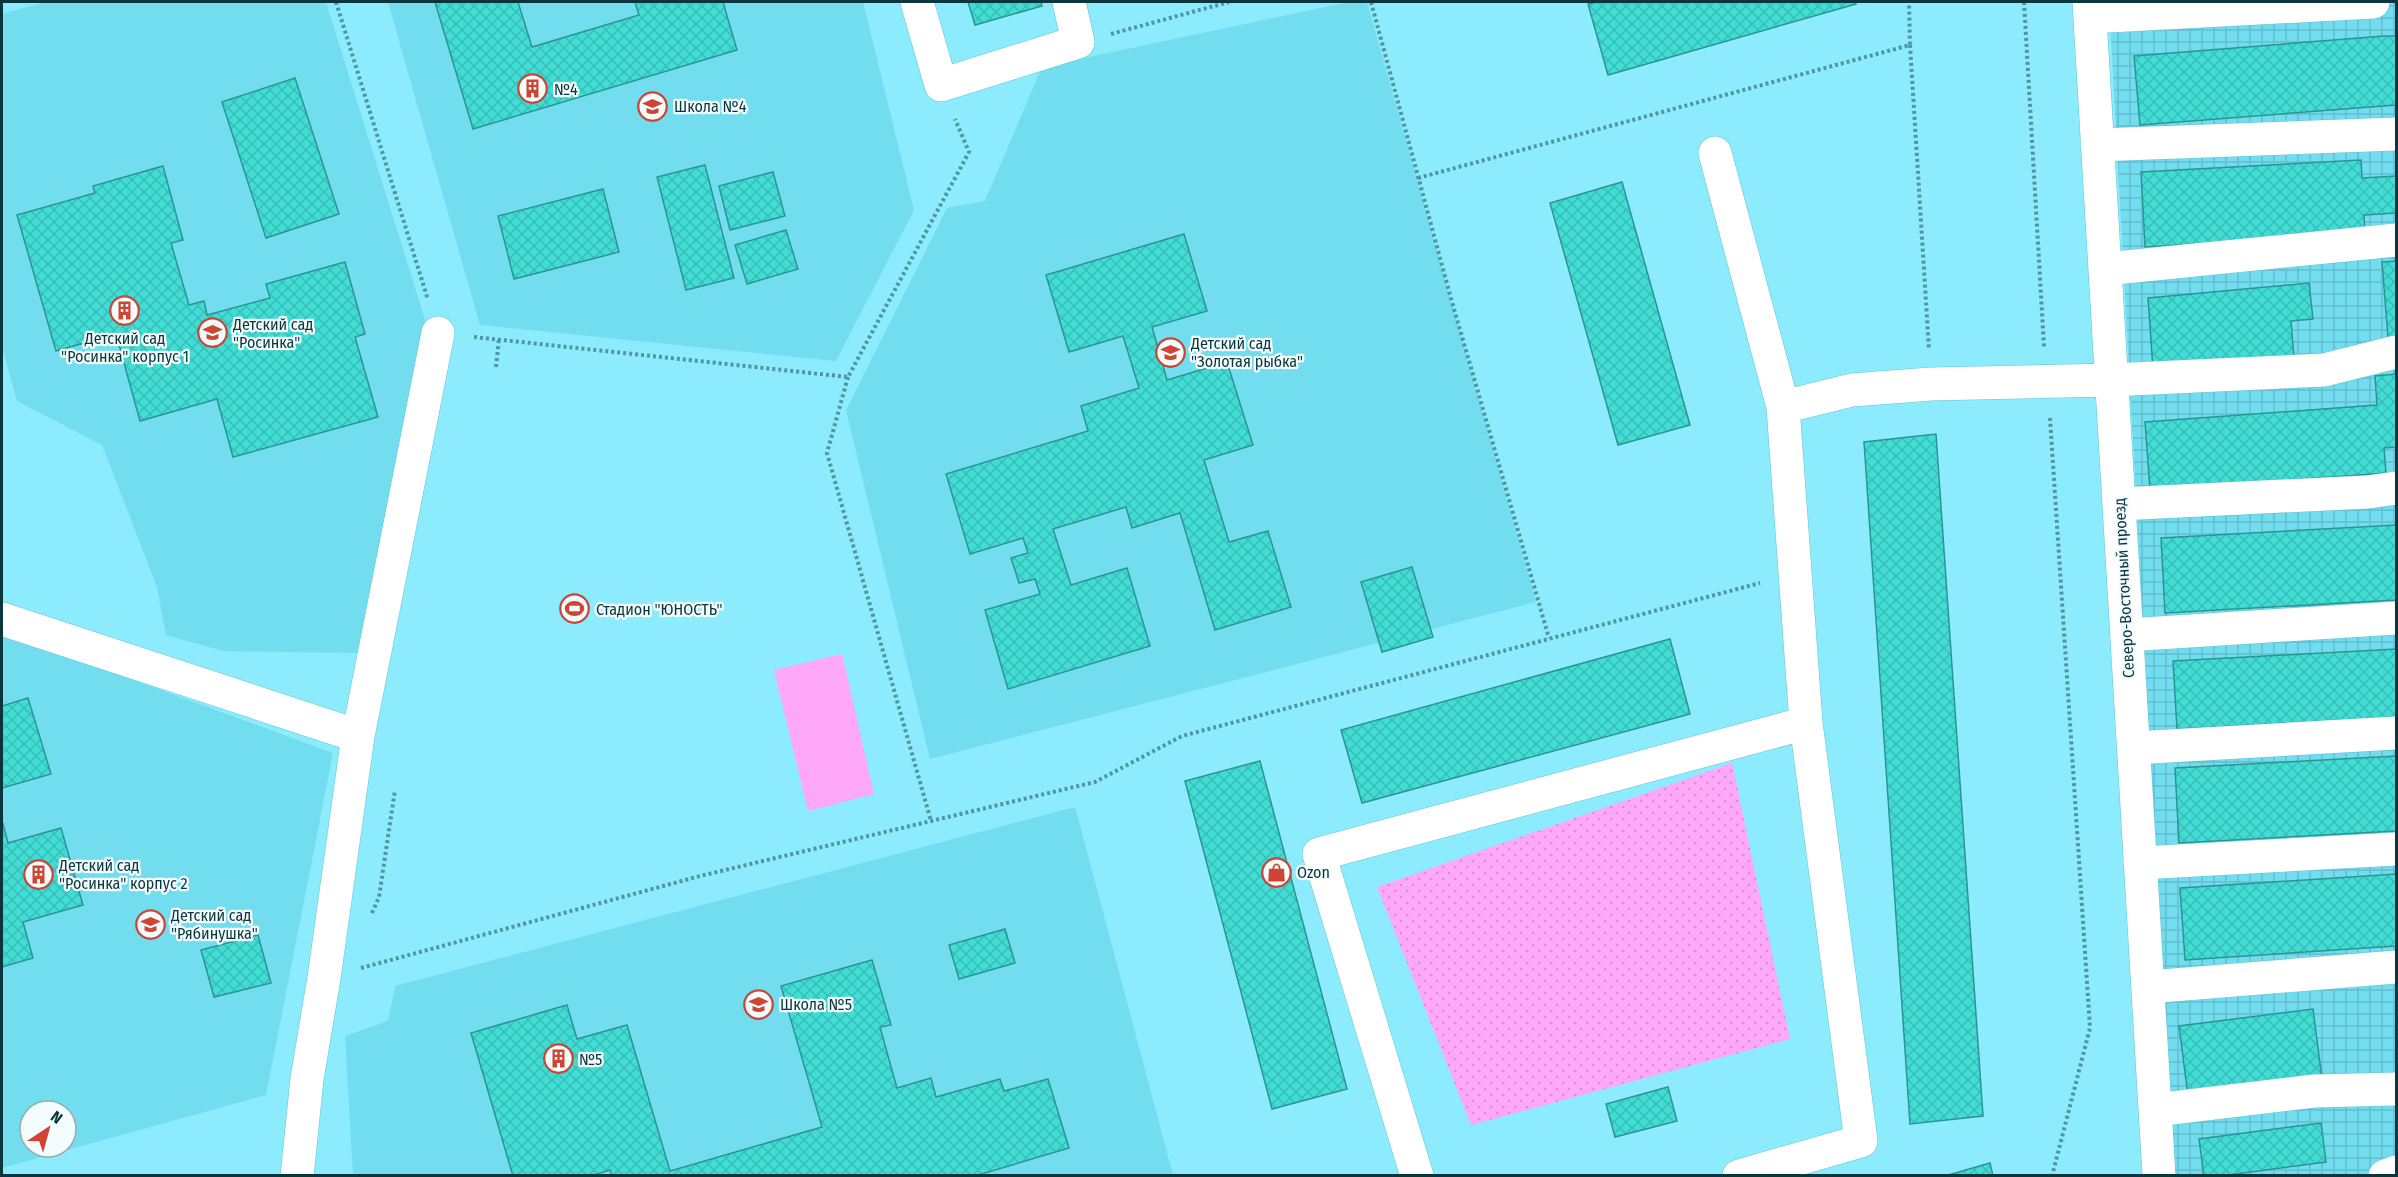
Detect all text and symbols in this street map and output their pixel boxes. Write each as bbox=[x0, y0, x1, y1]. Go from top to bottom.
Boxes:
building icon: №4 bbox=[517, 73, 549, 105]
place label: №4 bbox=[554, 80, 578, 99]
school or university icon: Школа №4 bbox=[637, 90, 669, 122]
place label: Школа №4 bbox=[674, 97, 747, 116]
building icon: Детский сад "Росинка" корпус 1 bbox=[109, 294, 141, 326]
place label: Детский сад "Росинка" bbox=[232, 315, 313, 352]
school or university icon: Детский сад "Росинка" bbox=[196, 317, 228, 349]
place label: Детский сад "Росинка" корпус 1 bbox=[61, 329, 189, 366]
place label: Детский сад "Золотая рыбка" bbox=[1190, 334, 1303, 371]
school or university icon: Детский сад "Золотая рыбка" bbox=[1154, 336, 1186, 368]
street label: Северо-Восточный проезд bbox=[2110, 497, 2138, 679]
sports icon: Стадион "ЮНОСТЬ" bbox=[559, 593, 591, 625]
place label: Стадион "ЮНОСТЬ" bbox=[596, 600, 723, 619]
place label: Детский сад "Росинка" корпус 2 bbox=[58, 856, 188, 893]
shop icon: Ozon bbox=[1260, 856, 1292, 888]
building icon: Детский сад "Росинка" корпус 2 bbox=[22, 858, 54, 890]
place label: Ozon bbox=[1297, 863, 1330, 882]
place label: Детский сад "Рябинушка" bbox=[170, 906, 258, 943]
school or university icon: Детский сад "Рябинушка" bbox=[134, 908, 166, 940]
school or university icon: Школа №5 bbox=[743, 988, 775, 1020]
place label: Школа №5 bbox=[780, 995, 852, 1014]
building icon: №5 bbox=[542, 1043, 574, 1075]
place label: №5 bbox=[579, 1050, 602, 1069]
north arrow bbox=[18, 1099, 78, 1159]
text: N bbox=[47, 1107, 66, 1128]

